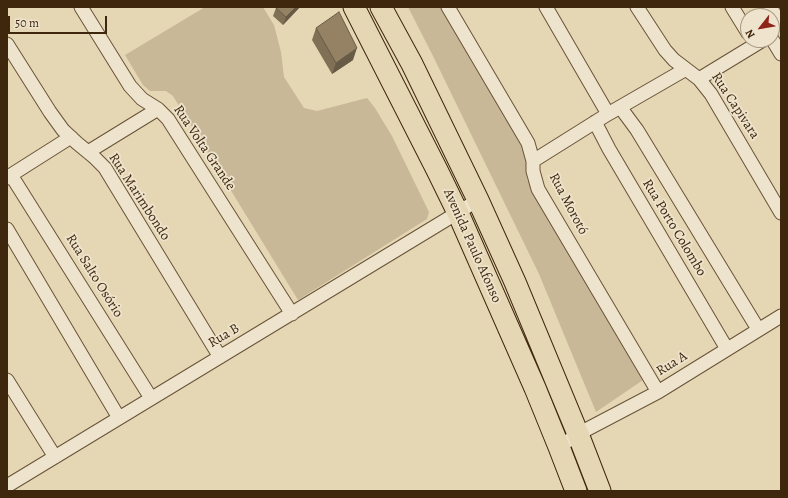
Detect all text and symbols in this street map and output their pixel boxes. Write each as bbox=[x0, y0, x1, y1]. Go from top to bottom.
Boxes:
scale bar bbox=[10, 8, 109, 34]
north arrow bbox=[740, 8, 780, 48]
text: 50 m bbox=[15, 15, 39, 31]
text: N bbox=[742, 27, 759, 41]
street label: Rua Capivara bbox=[707, 70, 763, 142]
street label: Rua Volta Grande bbox=[169, 102, 239, 194]
street label: Rua Marimbondo bbox=[105, 150, 173, 244]
street label: Rua Morotó bbox=[545, 170, 591, 238]
street label: Rua Porto Colombo bbox=[638, 176, 710, 280]
street label: Avenida Paulo Afonso bbox=[439, 186, 505, 306]
street label: Rua Salto Osório bbox=[62, 231, 126, 321]
street label: Rua B bbox=[205, 320, 243, 352]
street label: Rua A bbox=[653, 348, 691, 380]

